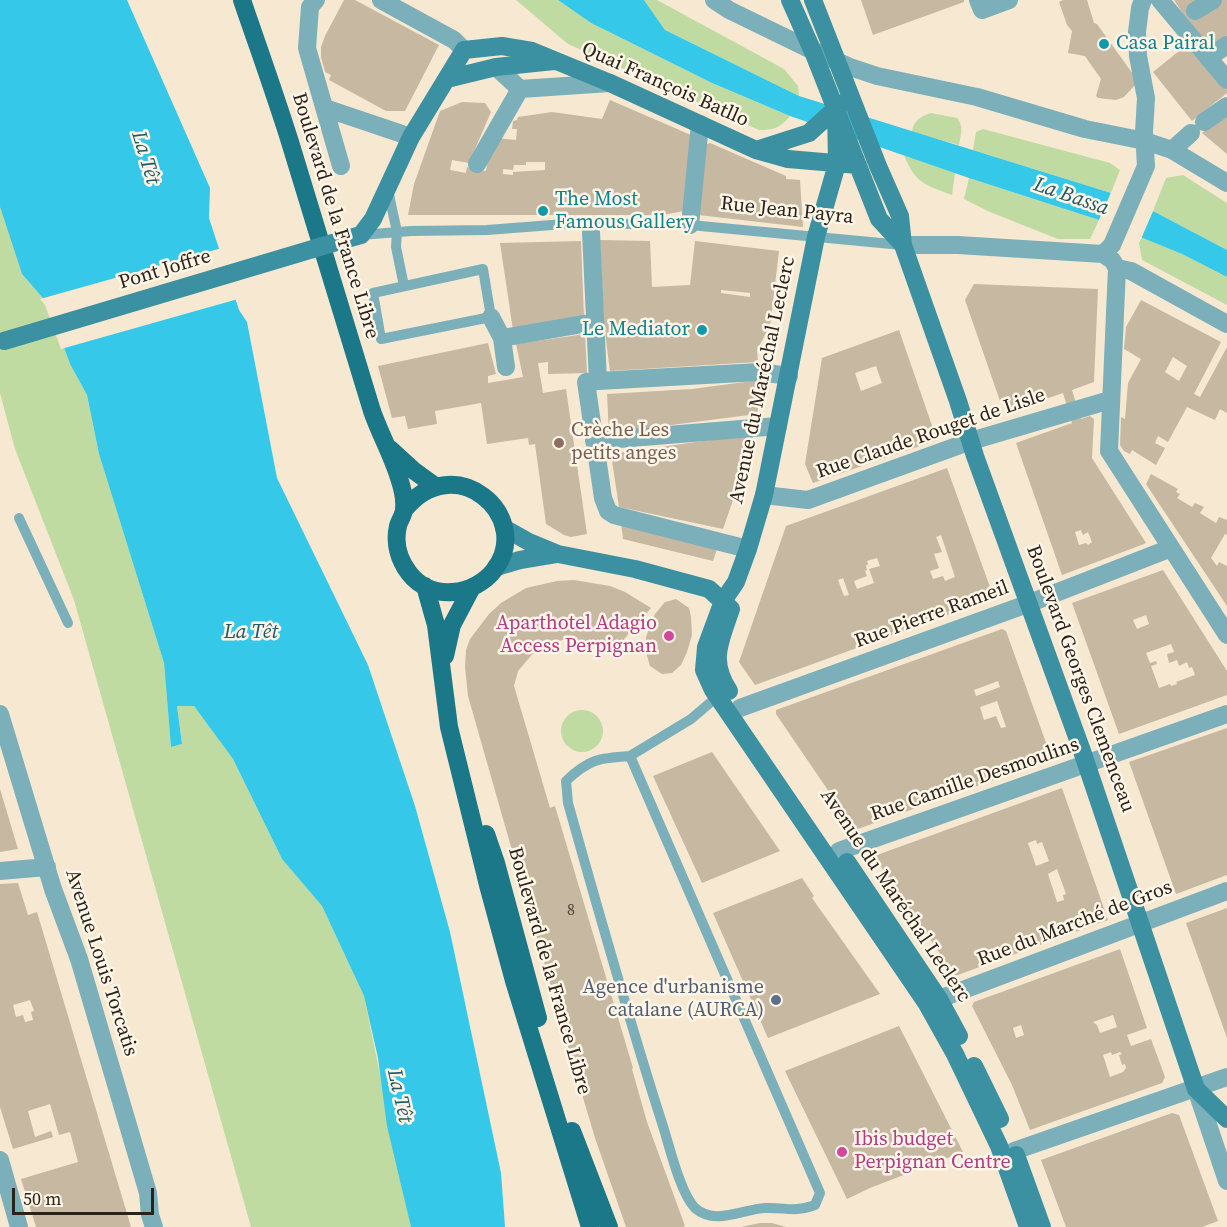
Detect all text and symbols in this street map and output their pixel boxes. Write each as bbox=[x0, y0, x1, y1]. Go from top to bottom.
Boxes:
place label: Casa Pairal bbox=[1116, 32, 1215, 56]
street label: Quai François Batllo bbox=[578, 37, 752, 133]
marker: Casa Pairal bbox=[1097, 37, 1111, 51]
street label: Boulevard de la France Libre bbox=[286, 90, 384, 342]
water label: La Têt bbox=[125, 128, 165, 188]
water label: La Bassa bbox=[1030, 172, 1112, 222]
place label: The Most Famous Gallery bbox=[555, 188, 694, 235]
street label: Rue Jean Payra bbox=[719, 192, 855, 230]
marker: The Most Famous Gallery bbox=[536, 204, 550, 218]
street label: Pont Joffre bbox=[116, 245, 214, 295]
street label: Avenue du Maréchal Leclerc bbox=[725, 254, 801, 506]
place label: Le Mediator bbox=[582, 318, 690, 342]
marker: Le Mediator bbox=[695, 323, 709, 337]
street label: Rue Claude Rouget de Lisle bbox=[813, 383, 1049, 485]
place label: Crèche Les petits anges bbox=[571, 419, 676, 466]
marker: Crèche Les petits anges bbox=[552, 436, 566, 450]
street label: Boulevard Georges Clemenceau bbox=[1020, 542, 1140, 816]
street label: Rue Pierre Rameil bbox=[852, 576, 1012, 654]
place label: Aparthotel Adagio Access Perpignan bbox=[496, 612, 657, 659]
water label: La Têt bbox=[224, 620, 278, 646]
marker: Aparthotel Adagio Access Perpignan bbox=[662, 629, 676, 643]
street label: Rue Camille Desmoulins bbox=[868, 733, 1082, 827]
street label: Avenue du Maréchal Leclerc bbox=[815, 785, 975, 1007]
street label: Boulevard de la France Libre bbox=[502, 845, 596, 1097]
street label: Avenue Louis Torcatis bbox=[59, 867, 143, 1059]
street label: Rue du Marché de Gros bbox=[974, 876, 1176, 972]
house number: 8 bbox=[567, 901, 575, 921]
place label: Agence d'urbanisme catalane (AURCA) bbox=[583, 976, 764, 1023]
marker: Agence d'urbanisme catalane (AURCA) bbox=[769, 993, 783, 1007]
water label: La Têt bbox=[381, 1067, 417, 1125]
place label: Ibis budget Perpignan Centre bbox=[854, 1128, 1011, 1175]
marker: Ibis budget Perpignan Centre bbox=[835, 1145, 849, 1159]
scale bar bbox=[15, 1176, 158, 1214]
text: 50 m bbox=[23, 1186, 61, 1211]

